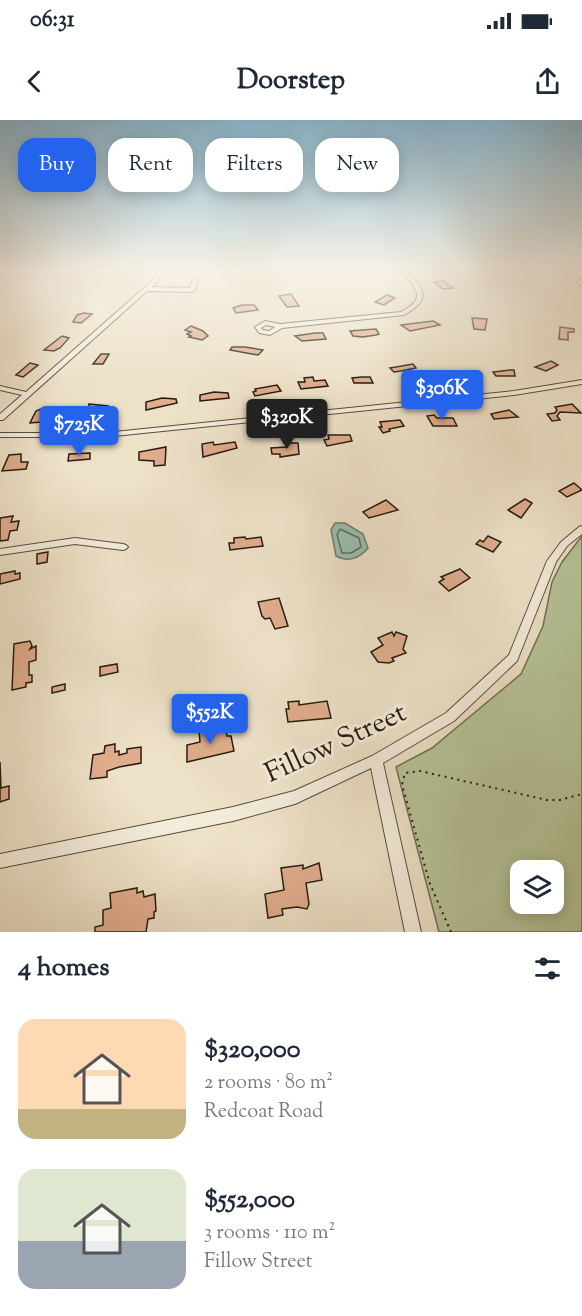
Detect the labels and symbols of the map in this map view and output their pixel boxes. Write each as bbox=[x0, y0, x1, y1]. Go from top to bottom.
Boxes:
pin: $306K bbox=[400, 370, 484, 421]
pin: $320K bbox=[245, 399, 329, 450]
pin: $725K bbox=[37, 406, 121, 457]
pin: $552K bbox=[168, 694, 252, 745]
street label: Fillow Street bbox=[259, 694, 414, 794]

